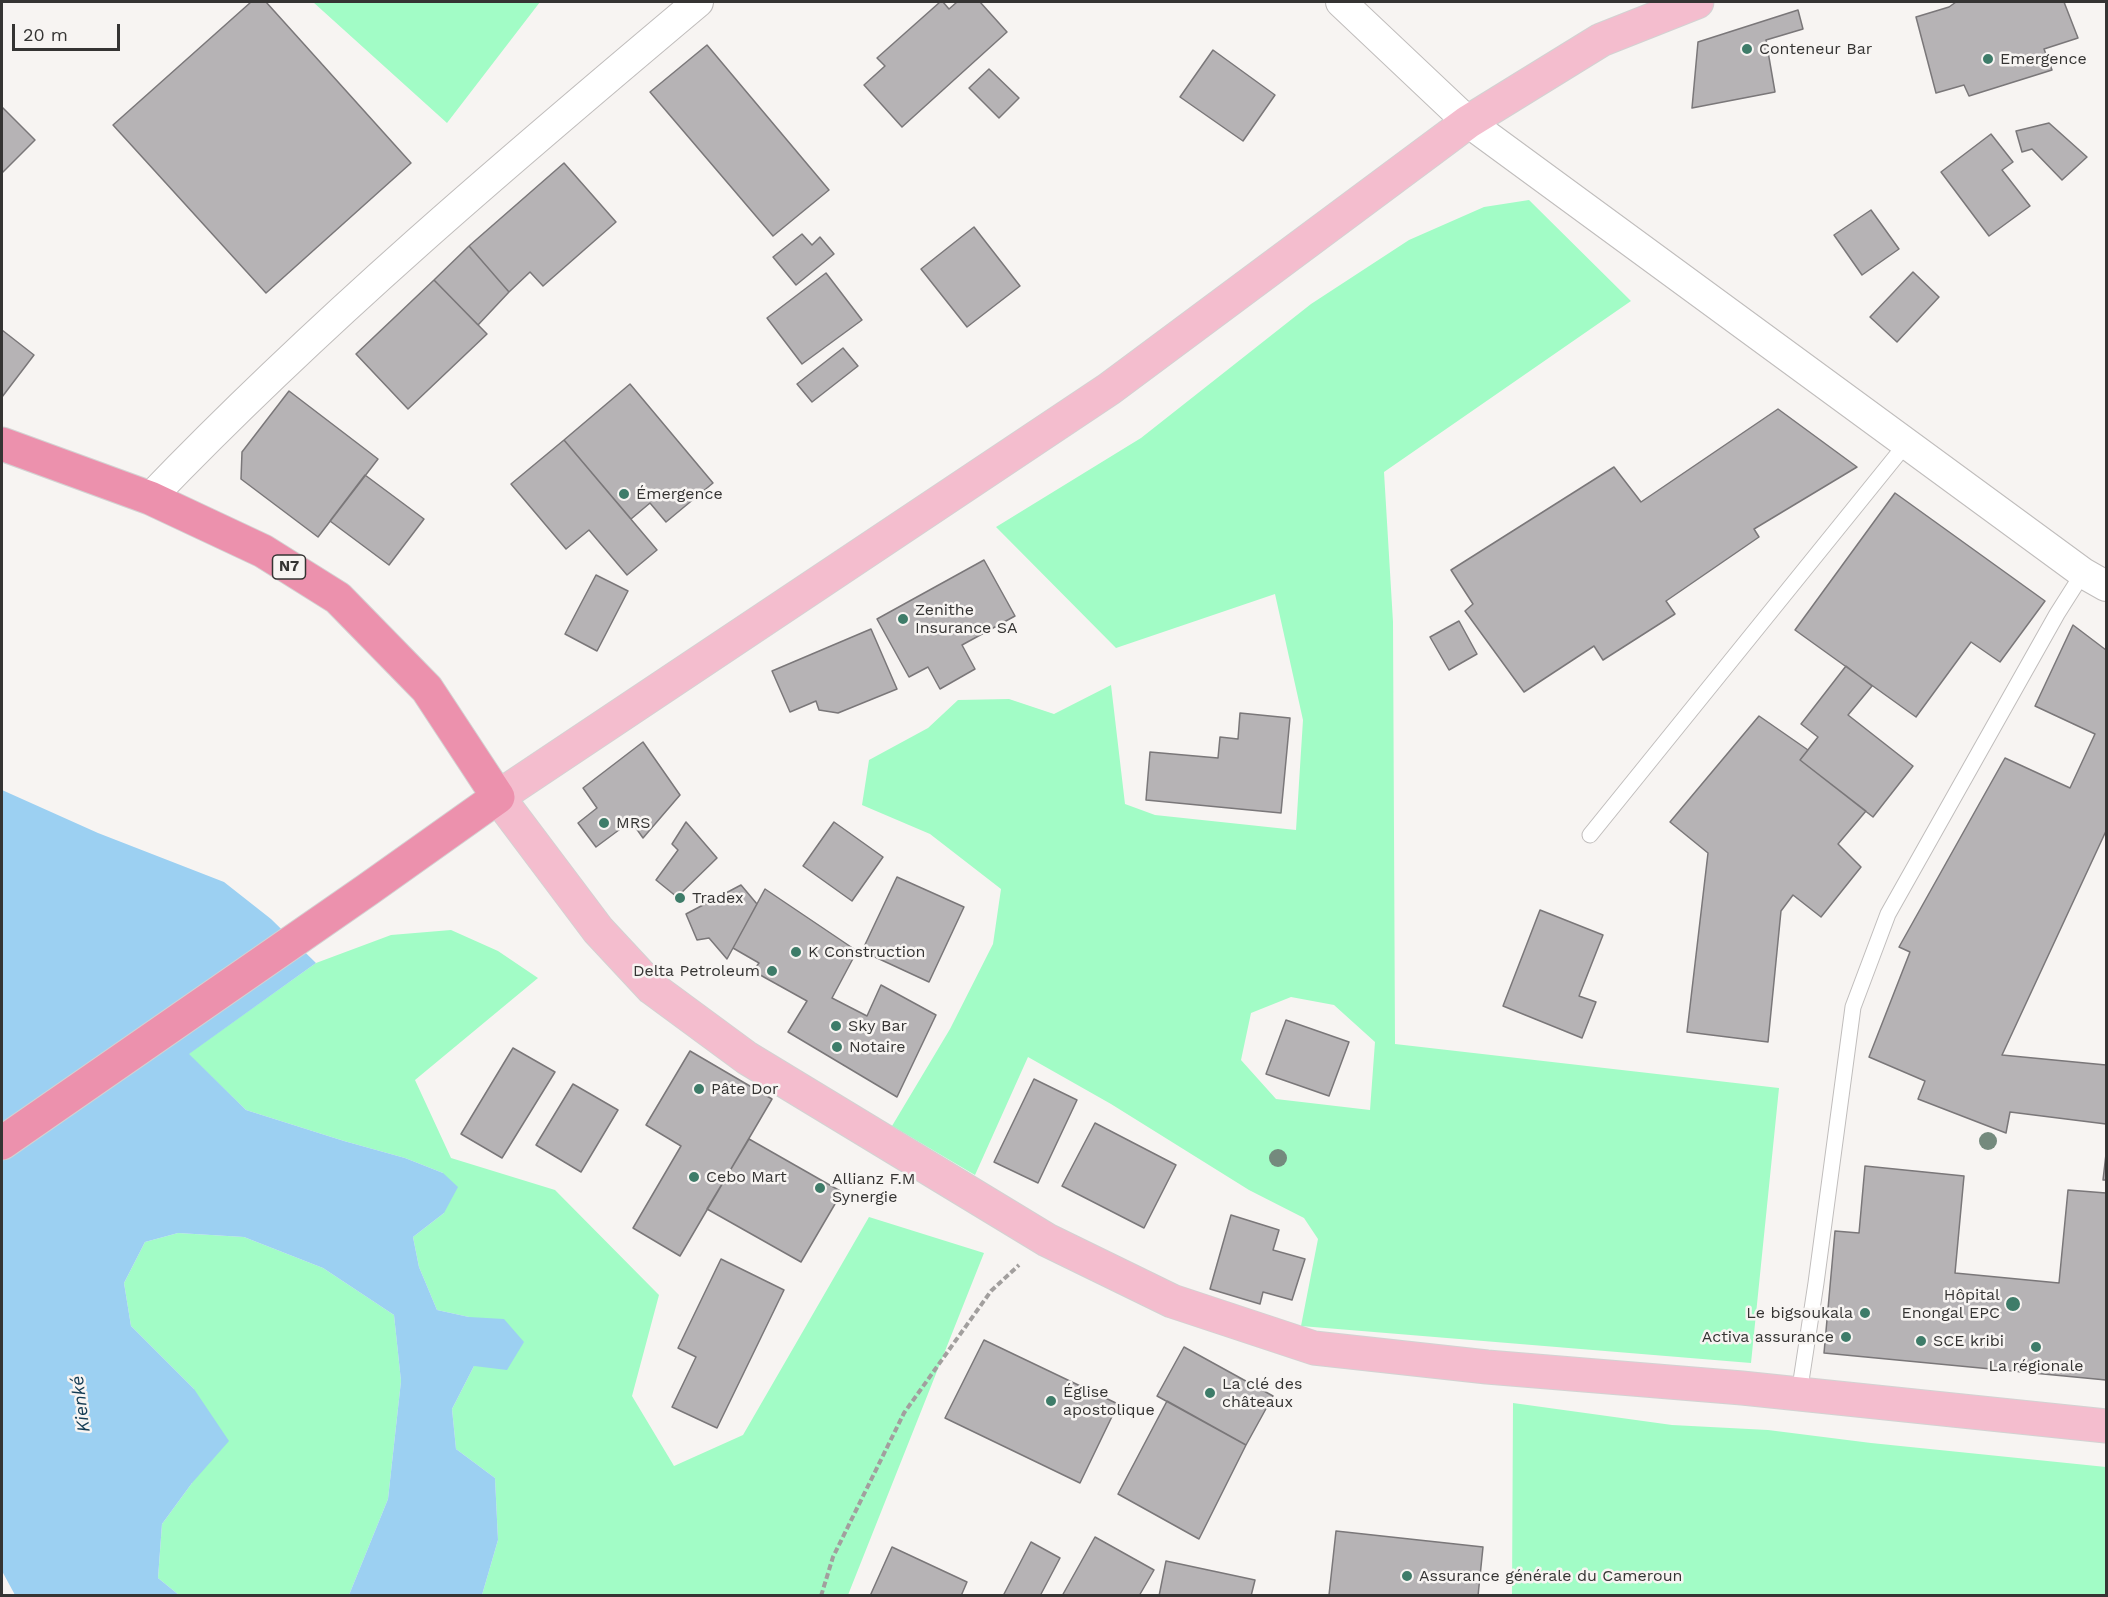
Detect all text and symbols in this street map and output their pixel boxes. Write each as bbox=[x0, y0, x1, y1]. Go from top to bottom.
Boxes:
scale bar bbox=[15, 12, 123, 50]
text: 20 m bbox=[23, 24, 68, 45]
place label: Conteneur Bar bbox=[1759, 39, 1872, 59]
marker: Conteneur Bar bbox=[1740, 42, 1754, 56]
place label: Emergence bbox=[2000, 49, 2087, 69]
marker: Emergence bbox=[1981, 52, 1995, 66]
place label: Émergence bbox=[636, 484, 723, 504]
marker: Émergence bbox=[617, 487, 631, 501]
road number: N7 bbox=[272, 555, 306, 579]
place label: Zenithe Insurance SA bbox=[915, 600, 1017, 638]
marker: Zenithe Insurance SA bbox=[896, 612, 910, 626]
place label: MRS bbox=[616, 813, 651, 833]
marker: MRS bbox=[597, 816, 611, 830]
place label: Tradex bbox=[692, 888, 743, 908]
marker: Tradex bbox=[673, 891, 687, 905]
place label: K Construction bbox=[808, 942, 925, 962]
marker: K Construction bbox=[789, 945, 803, 959]
place label: Delta Petroleum bbox=[633, 961, 760, 981]
marker: Delta Petroleum bbox=[765, 964, 779, 978]
place label: Sky Bar bbox=[848, 1016, 907, 1036]
marker: Sky Bar bbox=[829, 1019, 843, 1033]
place label: Notaire bbox=[849, 1037, 906, 1057]
marker: Notaire bbox=[830, 1040, 844, 1054]
place label: Pâte Dor bbox=[711, 1079, 779, 1099]
marker: Pâte Dor bbox=[692, 1082, 706, 1096]
place label: Cebo Mart bbox=[706, 1167, 787, 1187]
place label: Allianz F.M Synergie bbox=[832, 1169, 915, 1207]
marker: Cebo Mart bbox=[687, 1170, 701, 1184]
marker: Allianz F.M Synergie bbox=[813, 1181, 827, 1195]
place label: Hôpital Enongal EPC bbox=[1902, 1285, 2000, 1323]
marker: Hôpital Enongal EPC bbox=[2004, 1295, 2022, 1313]
place label: Le bigsoukala bbox=[1746, 1303, 1853, 1323]
marker: Le bigsoukala bbox=[1858, 1306, 1872, 1320]
place label: Activa assurance bbox=[1702, 1327, 1834, 1347]
marker: Activa assurance bbox=[1839, 1330, 1853, 1344]
place label: SCE kribi bbox=[1933, 1331, 2004, 1351]
marker: SCE kribi bbox=[1914, 1334, 1928, 1348]
marker: La régionale bbox=[2029, 1340, 2043, 1354]
place label: La régionale bbox=[1988, 1356, 2084, 1376]
water label: Kienké bbox=[67, 1374, 95, 1434]
place label: La clé des châteaux bbox=[1222, 1374, 1302, 1412]
place label: Église apostolique bbox=[1063, 1382, 1155, 1420]
marker: La clé des châteaux bbox=[1203, 1386, 1217, 1400]
marker: Église apostolique bbox=[1044, 1394, 1058, 1408]
place label: Assurance générale du Cameroun bbox=[1419, 1566, 1682, 1586]
marker: Assurance générale du Cameroun bbox=[1400, 1569, 1414, 1583]

